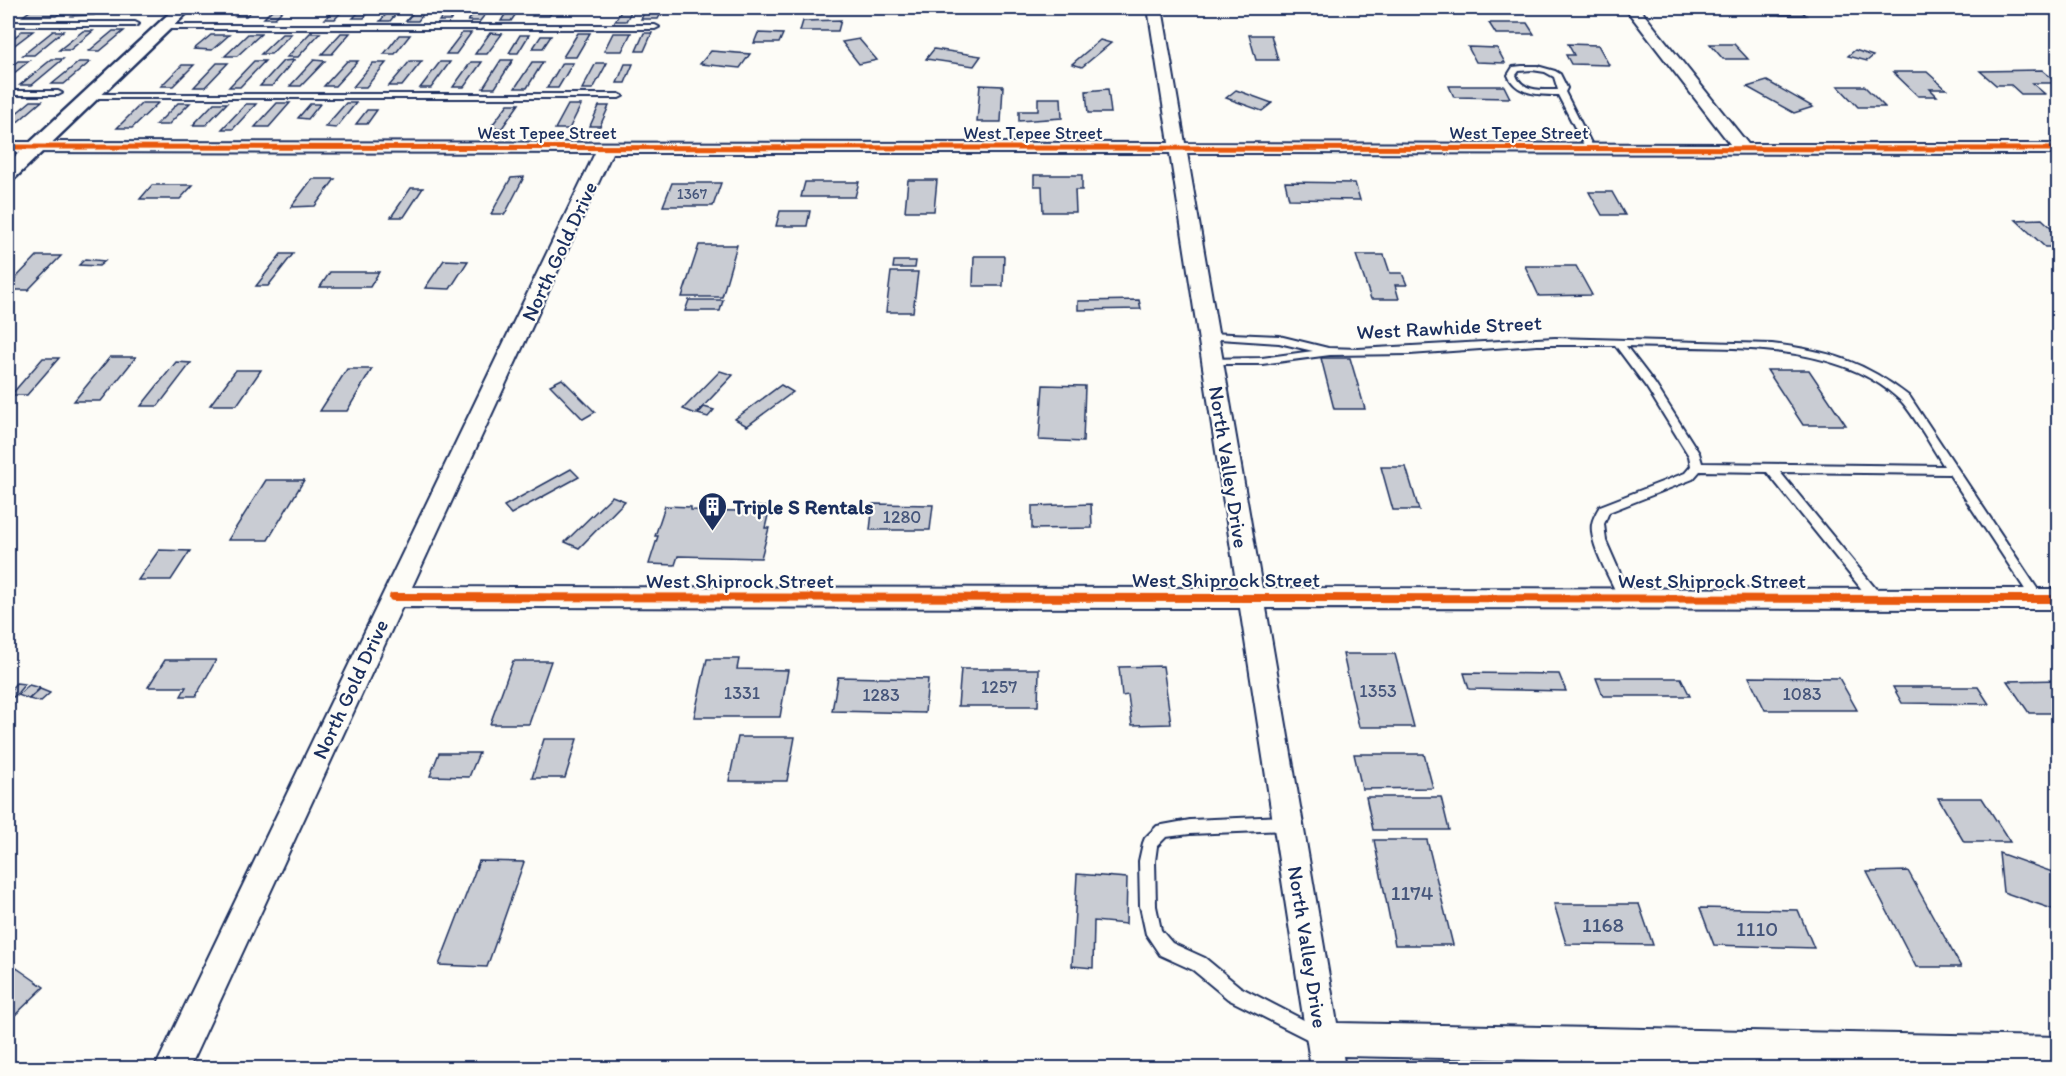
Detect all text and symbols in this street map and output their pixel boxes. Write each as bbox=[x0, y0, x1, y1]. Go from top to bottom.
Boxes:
street label: West Tepee Street bbox=[477, 122, 617, 144]
street label: West Tepee Street bbox=[963, 122, 1103, 144]
street label: West Tepee Street bbox=[1449, 122, 1589, 144]
street label: North Gold Drive bbox=[516, 177, 602, 325]
house number: 1367 bbox=[677, 185, 708, 203]
street label: West Rawhide Street bbox=[1356, 310, 1542, 344]
street label: North Valley Drive bbox=[1204, 384, 1254, 550]
building icon: Triple S Rentals bbox=[696, 490, 728, 532]
place label: Triple S Rentals bbox=[732, 494, 874, 520]
house number: 1280 bbox=[883, 506, 921, 528]
street label: West Shiprock Street bbox=[1132, 567, 1320, 592]
street label: West Shiprock Street bbox=[646, 568, 834, 593]
street label: West Shiprock Street bbox=[1618, 568, 1806, 593]
street label: North Gold Drive bbox=[307, 615, 393, 763]
house number: 1257 bbox=[981, 676, 1017, 698]
house number: 1353 bbox=[1359, 680, 1397, 702]
house number: 1331 bbox=[724, 682, 760, 704]
house number: 1083 bbox=[1782, 683, 1822, 705]
house number: 1283 bbox=[862, 684, 900, 706]
street label: North Valley Drive bbox=[1283, 864, 1333, 1030]
house number: 1174 bbox=[1391, 880, 1434, 905]
house number: 1168 bbox=[1582, 912, 1624, 937]
house number: 1110 bbox=[1736, 916, 1778, 941]

